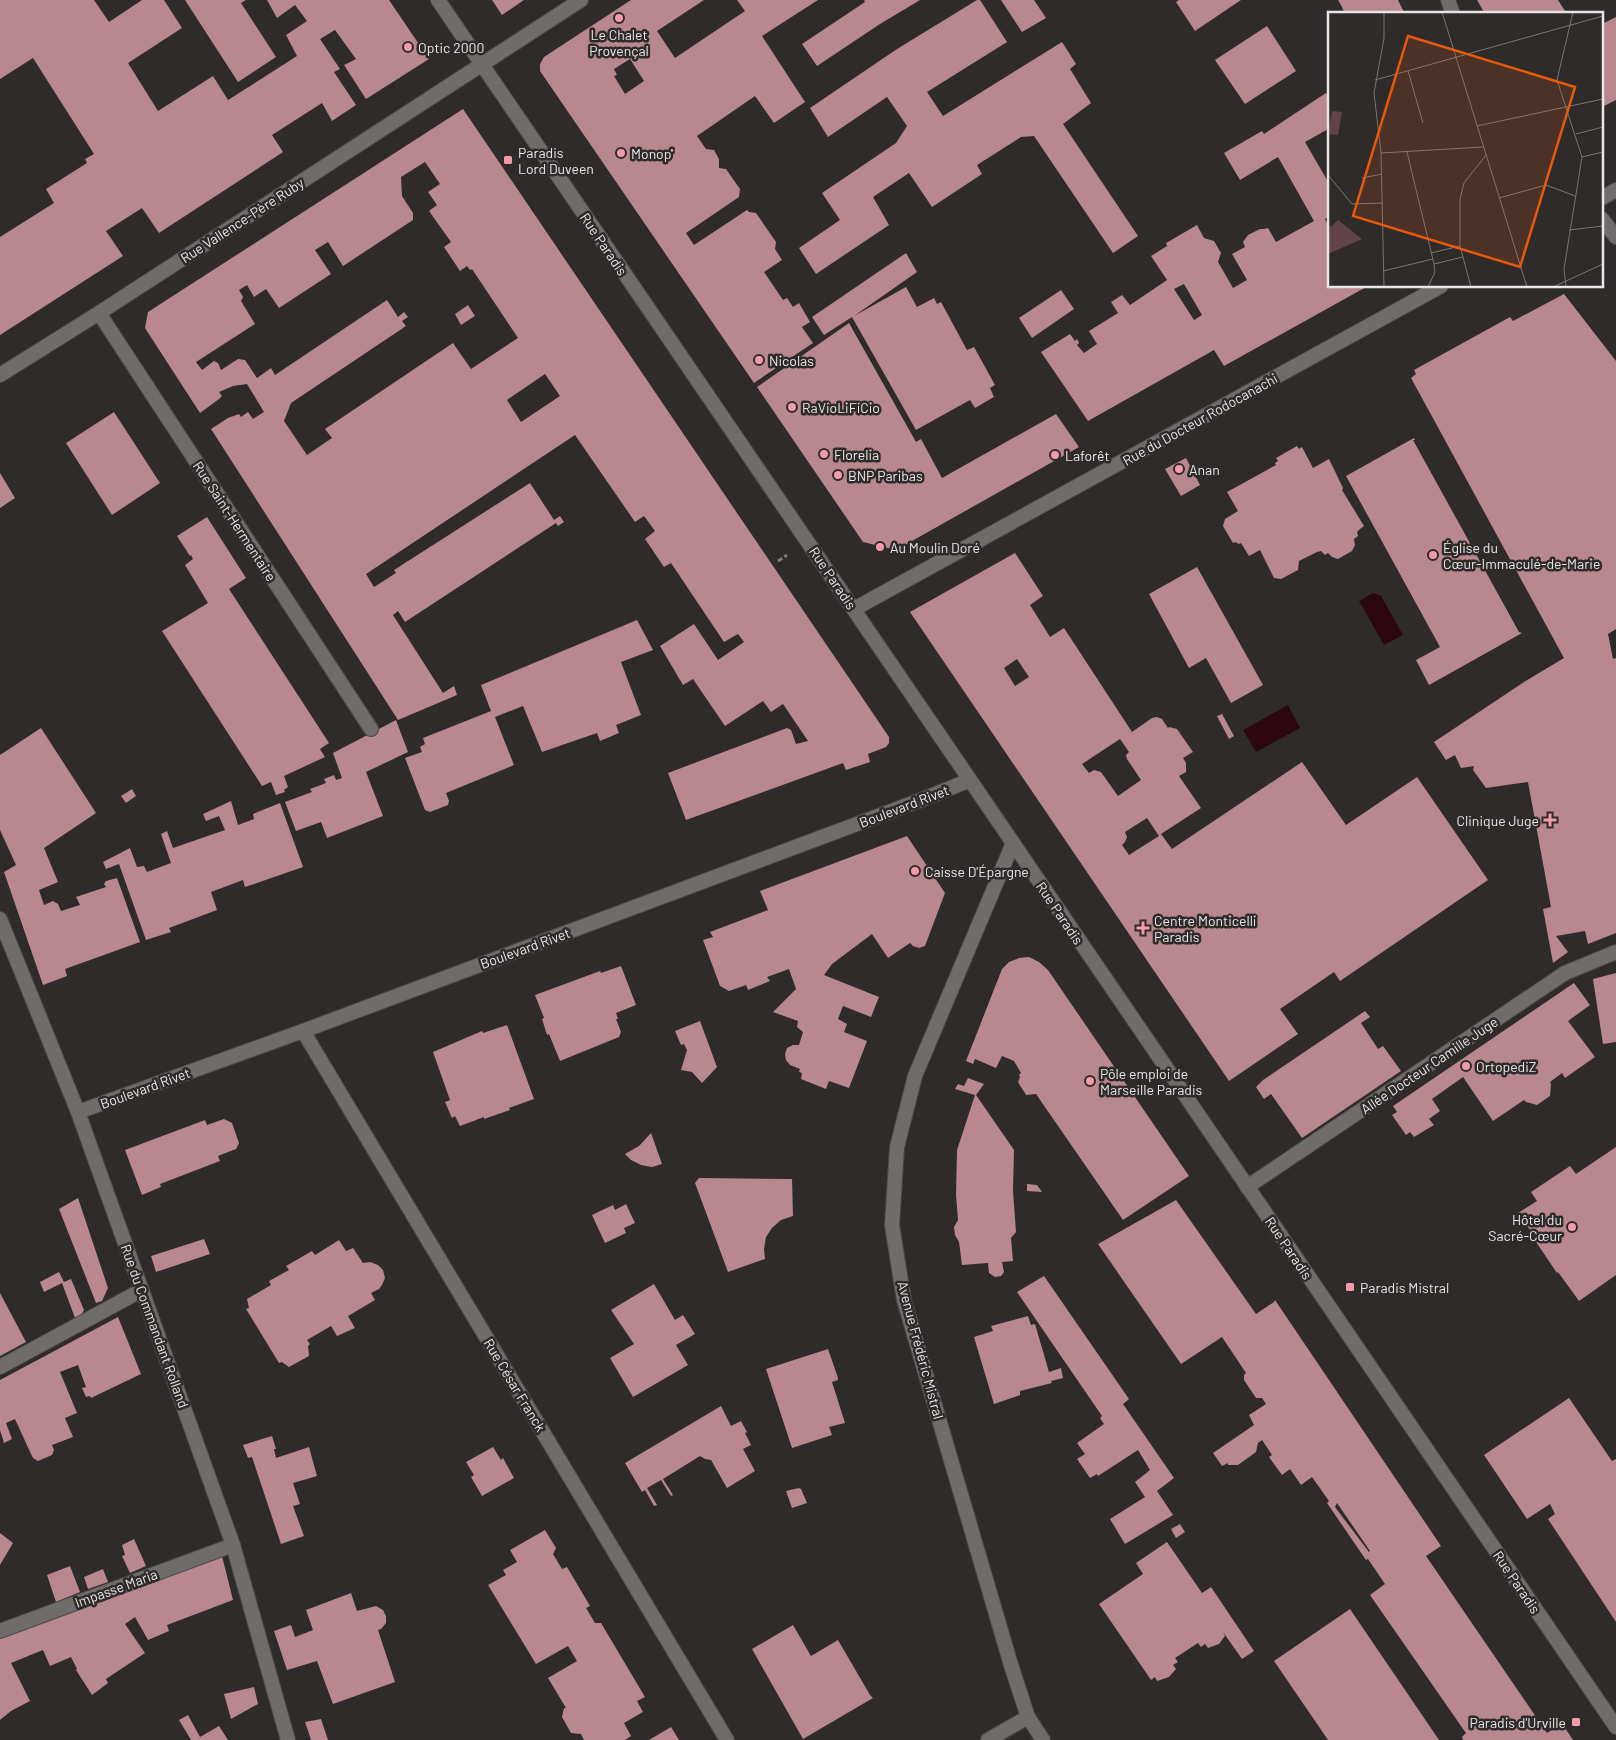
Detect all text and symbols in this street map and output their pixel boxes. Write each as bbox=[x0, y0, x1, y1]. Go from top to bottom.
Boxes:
marker: Le Chalet Provençal bbox=[613, 12, 625, 24]
inset map bbox=[1328, 12, 1604, 288]
place label: Le Chalet Provençal bbox=[589, 26, 649, 59]
place label: Optic 2000 bbox=[418, 39, 484, 56]
marker: Optic 2000 bbox=[402, 41, 414, 53]
place label: Paradis Lord Duveen bbox=[518, 144, 594, 177]
place label: Monop' bbox=[631, 145, 673, 162]
marker: Monop' bbox=[615, 147, 627, 159]
marker: Paradis Lord Duveen bbox=[502, 154, 514, 166]
street label: Rue Vallence-Père Ruby bbox=[177, 174, 307, 266]
street label: Rue Paradis bbox=[577, 209, 631, 279]
place label: Nicolas bbox=[769, 352, 814, 369]
marker: Nicolas bbox=[753, 354, 765, 366]
street label: Rue du Docteur Rodocanachi bbox=[1120, 369, 1280, 469]
place label: RaVioLiFiCio bbox=[802, 399, 880, 416]
marker: RaVioLiFiCio bbox=[786, 401, 798, 413]
place label: Florelia bbox=[834, 446, 879, 463]
place label: Laforêt bbox=[1065, 447, 1110, 464]
marker: Florelia bbox=[818, 448, 830, 460]
marker: Laforêt bbox=[1049, 449, 1061, 461]
street label: Rue Saint-Hermentaire bbox=[190, 458, 280, 584]
place label: Anan bbox=[1189, 461, 1220, 478]
marker: Anan bbox=[1173, 463, 1185, 475]
place label: BNP Paribas bbox=[848, 467, 923, 484]
marker: BNP Paribas bbox=[832, 469, 844, 481]
place label: Au Moulin Doré bbox=[890, 539, 980, 556]
place label: Église du Cœur-Immaculé-de-Marie bbox=[1443, 539, 1600, 572]
marker: Au Moulin Doré bbox=[874, 541, 886, 553]
street label: Rue Paradis bbox=[806, 543, 860, 613]
marker: Église du Cœur-Immaculé-de-Marie bbox=[1427, 549, 1439, 561]
street label: Boulevard Rivet bbox=[857, 781, 951, 831]
place label: Clinique Juge bbox=[1457, 812, 1539, 829]
marker: Clinique Juge bbox=[1543, 813, 1557, 827]
place label: Caisse D'Épargne bbox=[925, 863, 1029, 880]
marker: Caisse D'Épargne bbox=[909, 865, 921, 877]
street label: Rue Paradis bbox=[1033, 878, 1087, 948]
place label: Centre Monticelli Paradis bbox=[1154, 912, 1256, 945]
marker: Centre Monticelli Paradis bbox=[1136, 921, 1150, 935]
street label: Boulevard Rivet bbox=[478, 924, 572, 972]
street label: Allée Docteur Camille Juge bbox=[1357, 1013, 1501, 1117]
place label: OrtopediZ bbox=[1476, 1058, 1537, 1075]
marker: OrtopediZ bbox=[1460, 1060, 1472, 1072]
street label: Boulevard Rivet bbox=[98, 1064, 192, 1112]
place label: Pôle emploi de Marseille Paradis bbox=[1100, 1065, 1203, 1098]
marker: Pôle emploi de Marseille Paradis bbox=[1084, 1075, 1096, 1087]
place label: Hôtel du Sacré-Cœur bbox=[1488, 1211, 1562, 1244]
street label: Rue Paradis bbox=[1262, 1213, 1316, 1283]
marker: Hôtel du Sacré-Cœur bbox=[1566, 1221, 1578, 1233]
street label: Rue du Commandant Rolland bbox=[117, 1242, 193, 1410]
street label: Avenue Frédéric Mistral bbox=[894, 1279, 948, 1421]
place label: Paradis Mistral bbox=[1360, 1279, 1449, 1296]
marker: Paradis Mistral bbox=[1344, 1281, 1356, 1293]
street label: Rue César Franck bbox=[480, 1335, 550, 1435]
street label: Rue Paradis bbox=[1490, 1547, 1544, 1617]
street label: Impasse Maria bbox=[72, 1565, 160, 1611]
place label: Paradis d'Urville bbox=[1469, 1714, 1566, 1731]
marker: Paradis d'Urville bbox=[1570, 1716, 1582, 1728]

